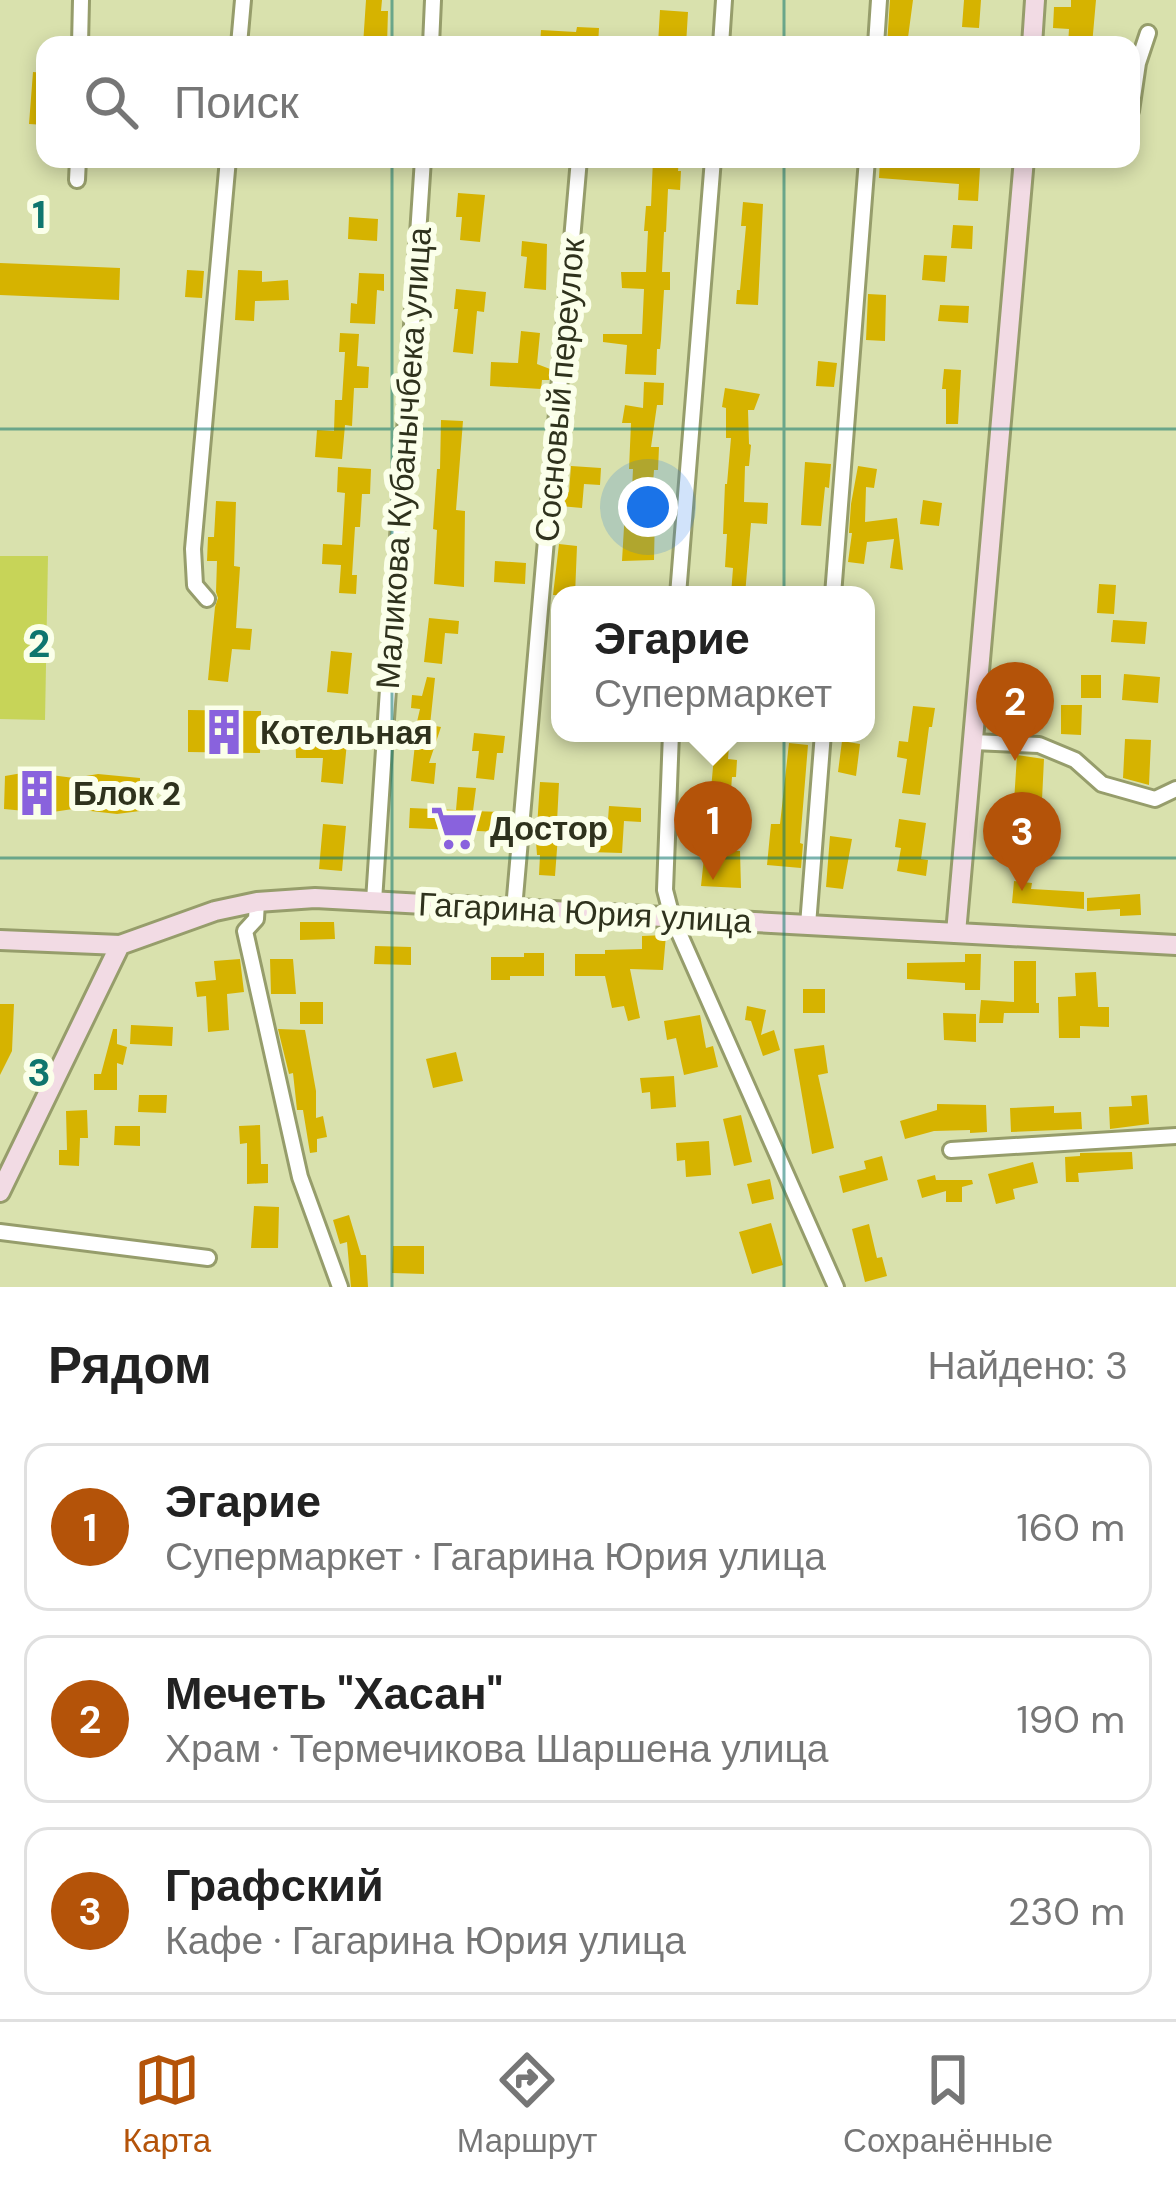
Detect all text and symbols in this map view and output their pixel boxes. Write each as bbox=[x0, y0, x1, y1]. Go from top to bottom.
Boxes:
search box bbox=[36, 36, 1140, 168]
icon: search bbox=[78, 69, 144, 135]
text: Поиск bbox=[174, 73, 299, 132]
text: 1 bbox=[32, 189, 46, 240]
street label: Маликова Кубанычбека улица bbox=[366, 225, 441, 690]
street label: Сосновый переулок bbox=[525, 236, 594, 544]
your location bbox=[618, 477, 678, 537]
popup bbox=[551, 586, 875, 742]
text: Эгарие bbox=[594, 609, 750, 668]
text: 2 bbox=[28, 618, 50, 669]
pin: 2 bbox=[976, 662, 1054, 761]
text: Супермаркет bbox=[594, 668, 832, 719]
building icon: Котельная bbox=[199, 707, 249, 757]
place label: Котельная bbox=[260, 711, 433, 754]
building icon: Блок 2 bbox=[12, 768, 62, 818]
place label: Блок 2 bbox=[73, 772, 181, 815]
pin: 1 bbox=[674, 781, 752, 880]
pin: 3 bbox=[983, 792, 1061, 891]
supermarket icon: Достор bbox=[429, 803, 479, 853]
place label: Достор bbox=[490, 807, 608, 850]
street label: Гагарина Юрия улица bbox=[417, 882, 753, 943]
text: 3 bbox=[27, 1047, 51, 1098]
text: Рядом bbox=[48, 1332, 212, 1399]
text: Найдено: 3 bbox=[927, 1340, 1128, 1391]
text: Эгарие bbox=[165, 1472, 321, 1531]
text: 1 bbox=[83, 1502, 97, 1553]
text: 160 m bbox=[1017, 1502, 1125, 1553]
text: Супермаркет · Гагарина Юрия улица bbox=[165, 1531, 826, 1582]
text: Мечеть "Хасан" bbox=[165, 1664, 503, 1723]
text: 2 bbox=[79, 1694, 101, 1745]
text: 190 m bbox=[1017, 1694, 1125, 1745]
text: Храм · Термечикова Шаршена улица bbox=[165, 1723, 828, 1774]
text: Графский bbox=[165, 1856, 384, 1915]
text: 3 bbox=[78, 1886, 102, 1937]
text: 230 m bbox=[1008, 1886, 1125, 1937]
text: Кафе · Гагарина Юрия улица bbox=[165, 1915, 686, 1966]
tab: Карта bbox=[123, 2047, 211, 2162]
tab: Маршрут bbox=[457, 2047, 597, 2162]
tab: Сохранённые bbox=[843, 2047, 1053, 2162]

